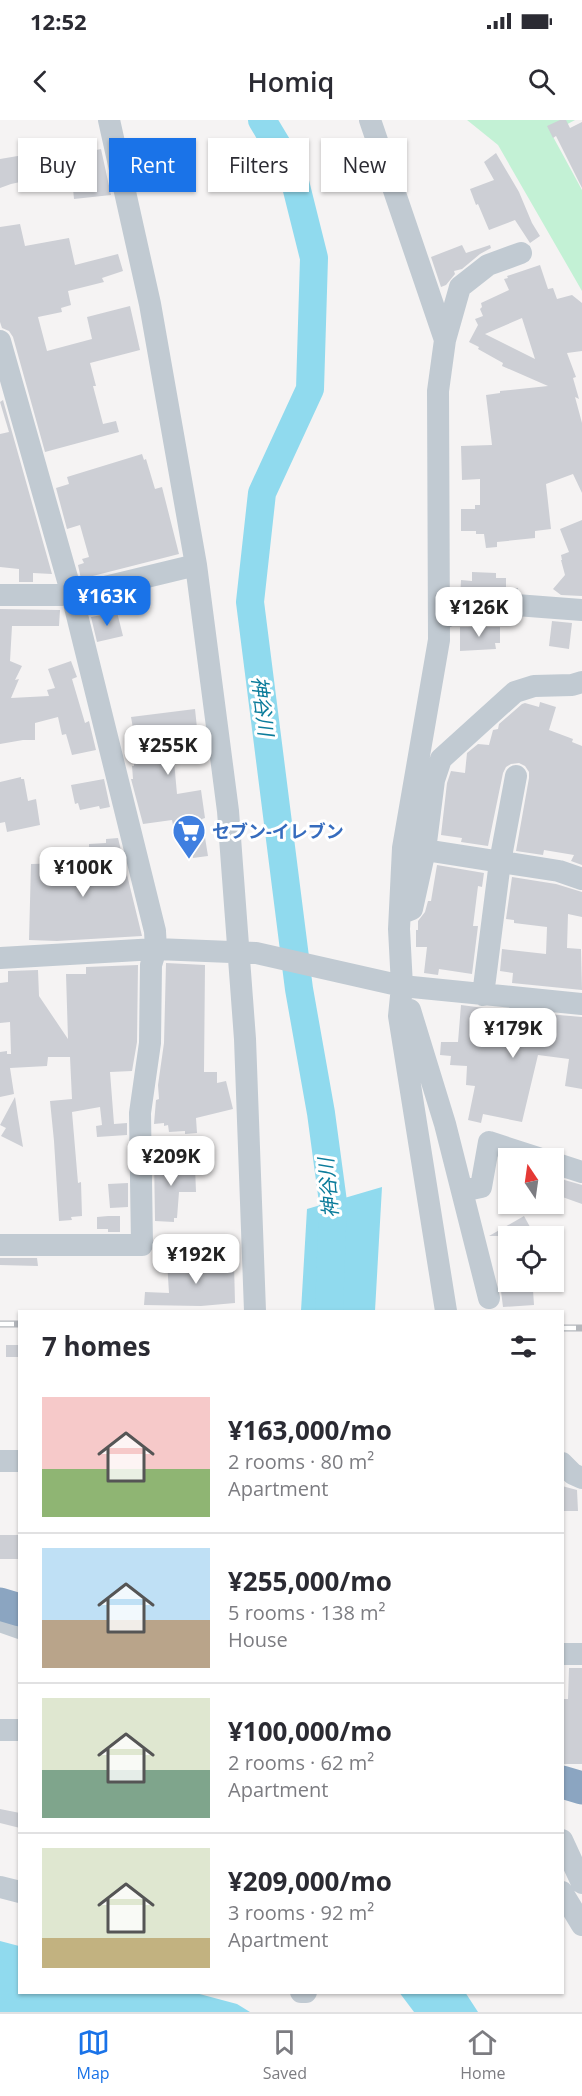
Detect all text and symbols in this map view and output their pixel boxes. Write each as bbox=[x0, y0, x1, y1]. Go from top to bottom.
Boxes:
text: 12:52 bbox=[30, 6, 87, 36]
text: Homiq bbox=[248, 63, 334, 100]
icon: back bbox=[24, 65, 57, 98]
icon: search bbox=[525, 65, 558, 98]
chip: Buy bbox=[18, 138, 97, 192]
chip: Rent bbox=[109, 138, 196, 192]
chip: Filters bbox=[208, 138, 309, 192]
chip: New bbox=[321, 138, 407, 192]
pin: ¥163K bbox=[65, 576, 149, 627]
text: ¥163K bbox=[77, 582, 137, 609]
pin: ¥126K bbox=[437, 587, 521, 638]
text: ¥126K bbox=[449, 593, 509, 620]
water label: 神谷川 bbox=[246, 675, 280, 739]
pin: ¥255K bbox=[126, 725, 210, 776]
text: ¥255K bbox=[138, 731, 198, 758]
supermarket icon: セブン-イレブン bbox=[171, 813, 207, 860]
place label: セブン-イレブン bbox=[212, 819, 344, 843]
pin: ¥100K bbox=[41, 847, 125, 898]
text: ¥100K bbox=[53, 853, 113, 880]
pin: ¥179K bbox=[471, 1008, 555, 1059]
text: ¥179K bbox=[483, 1014, 543, 1041]
pin: ¥209K bbox=[129, 1136, 213, 1187]
text: ¥209K bbox=[141, 1142, 201, 1169]
north arrow bbox=[498, 1148, 564, 1214]
map controls bbox=[498, 1148, 564, 1292]
water label: 神谷川 bbox=[312, 1155, 344, 1219]
button: locate bbox=[498, 1226, 564, 1292]
pin: ¥192K bbox=[154, 1234, 238, 1285]
text: ¥192K bbox=[166, 1240, 226, 1267]
text: 7 homes bbox=[42, 1328, 151, 1364]
icon: filters bbox=[507, 1330, 540, 1363]
text: ¥163,000/mo bbox=[228, 1412, 392, 1448]
icon: home bbox=[90, 1421, 162, 1493]
text: 2 rooms · 80 m² bbox=[228, 1448, 374, 1475]
text: Apartment bbox=[228, 1475, 328, 1502]
text: ¥255,000/mo bbox=[228, 1563, 392, 1599]
icon: home bbox=[90, 1572, 162, 1644]
text: 5 rooms · 138 m² bbox=[228, 1599, 386, 1626]
text: House bbox=[228, 1626, 288, 1653]
text: ¥100,000/mo bbox=[228, 1713, 392, 1749]
icon: home bbox=[90, 1722, 162, 1794]
text: 2 rooms · 62 m² bbox=[228, 1749, 374, 1776]
text: Apartment bbox=[228, 1776, 328, 1803]
text: ¥209,000/mo bbox=[228, 1863, 392, 1899]
icon: home bbox=[90, 1872, 162, 1944]
text: 3 rooms · 92 m² bbox=[228, 1899, 374, 1926]
text: Apartment bbox=[228, 1926, 328, 1953]
tab: Map bbox=[77, 2026, 110, 2084]
tab: Saved bbox=[263, 2026, 307, 2084]
tab: Home bbox=[460, 2026, 505, 2084]

